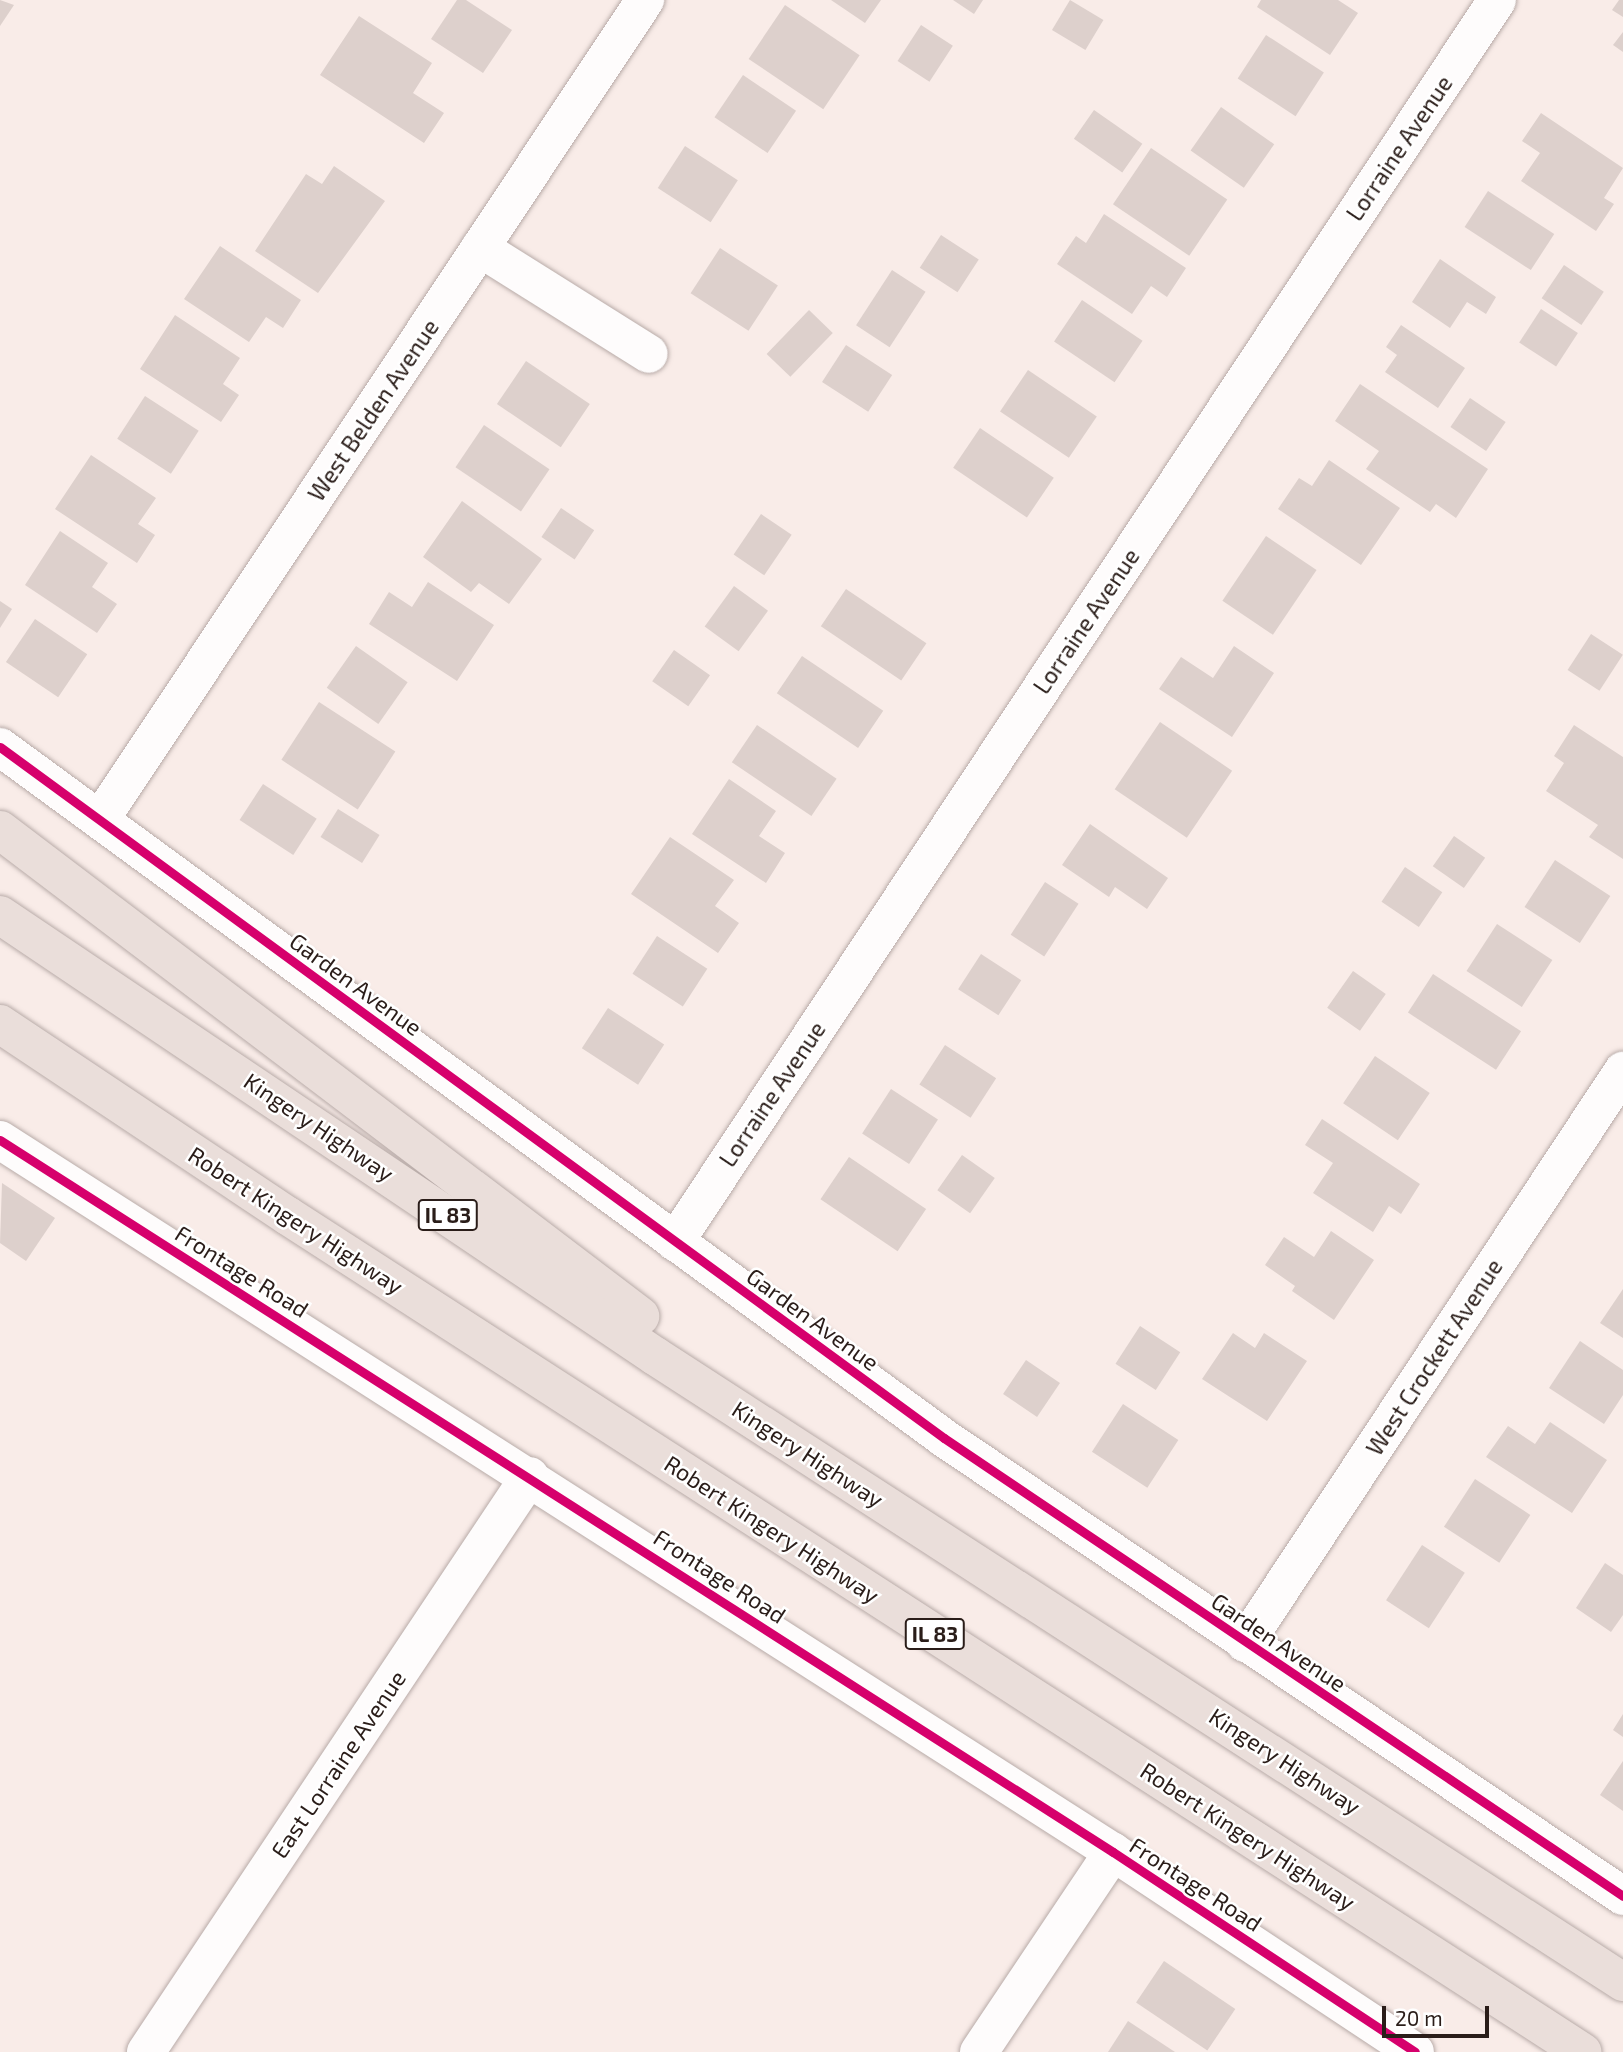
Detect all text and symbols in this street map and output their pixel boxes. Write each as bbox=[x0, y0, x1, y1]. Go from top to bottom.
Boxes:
street label: Lorraine Avenue bbox=[1340, 70, 1458, 226]
street label: West Belden Avenue bbox=[302, 314, 444, 506]
street label: Lorraine Avenue bbox=[1027, 543, 1145, 699]
street label: Garden Avenue bbox=[284, 927, 428, 1041]
street label: Lorraine Avenue bbox=[713, 1016, 831, 1172]
street label: Kingery Highway bbox=[239, 1067, 399, 1187]
street label: Robert Kingery Highway bbox=[183, 1140, 409, 1300]
road number: IL 83 bbox=[416, 1198, 480, 1232]
street label: Frontage Road bbox=[170, 1219, 314, 1323]
street label: West Crockett Avenue bbox=[1360, 1253, 1508, 1461]
street label: Garden Avenue bbox=[741, 1262, 885, 1376]
street label: Kingery Highway bbox=[727, 1395, 889, 1513]
street label: Robert Kingery Highway bbox=[659, 1449, 885, 1609]
street label: Frontage Road bbox=[649, 1523, 791, 1629]
street label: Garden Avenue bbox=[1206, 1587, 1352, 1697]
road number: IL 83 bbox=[904, 1616, 967, 1652]
street label: East Lorraine Avenue bbox=[265, 1665, 411, 1863]
street label: Kingery Highway bbox=[1204, 1702, 1366, 1820]
street label: Robert Kingery Highway bbox=[1135, 1756, 1361, 1916]
street label: Frontage Road bbox=[1125, 1831, 1267, 1937]
scale bar bbox=[1385, 1993, 1492, 2037]
text: 20 m bbox=[1395, 2005, 1443, 2030]

